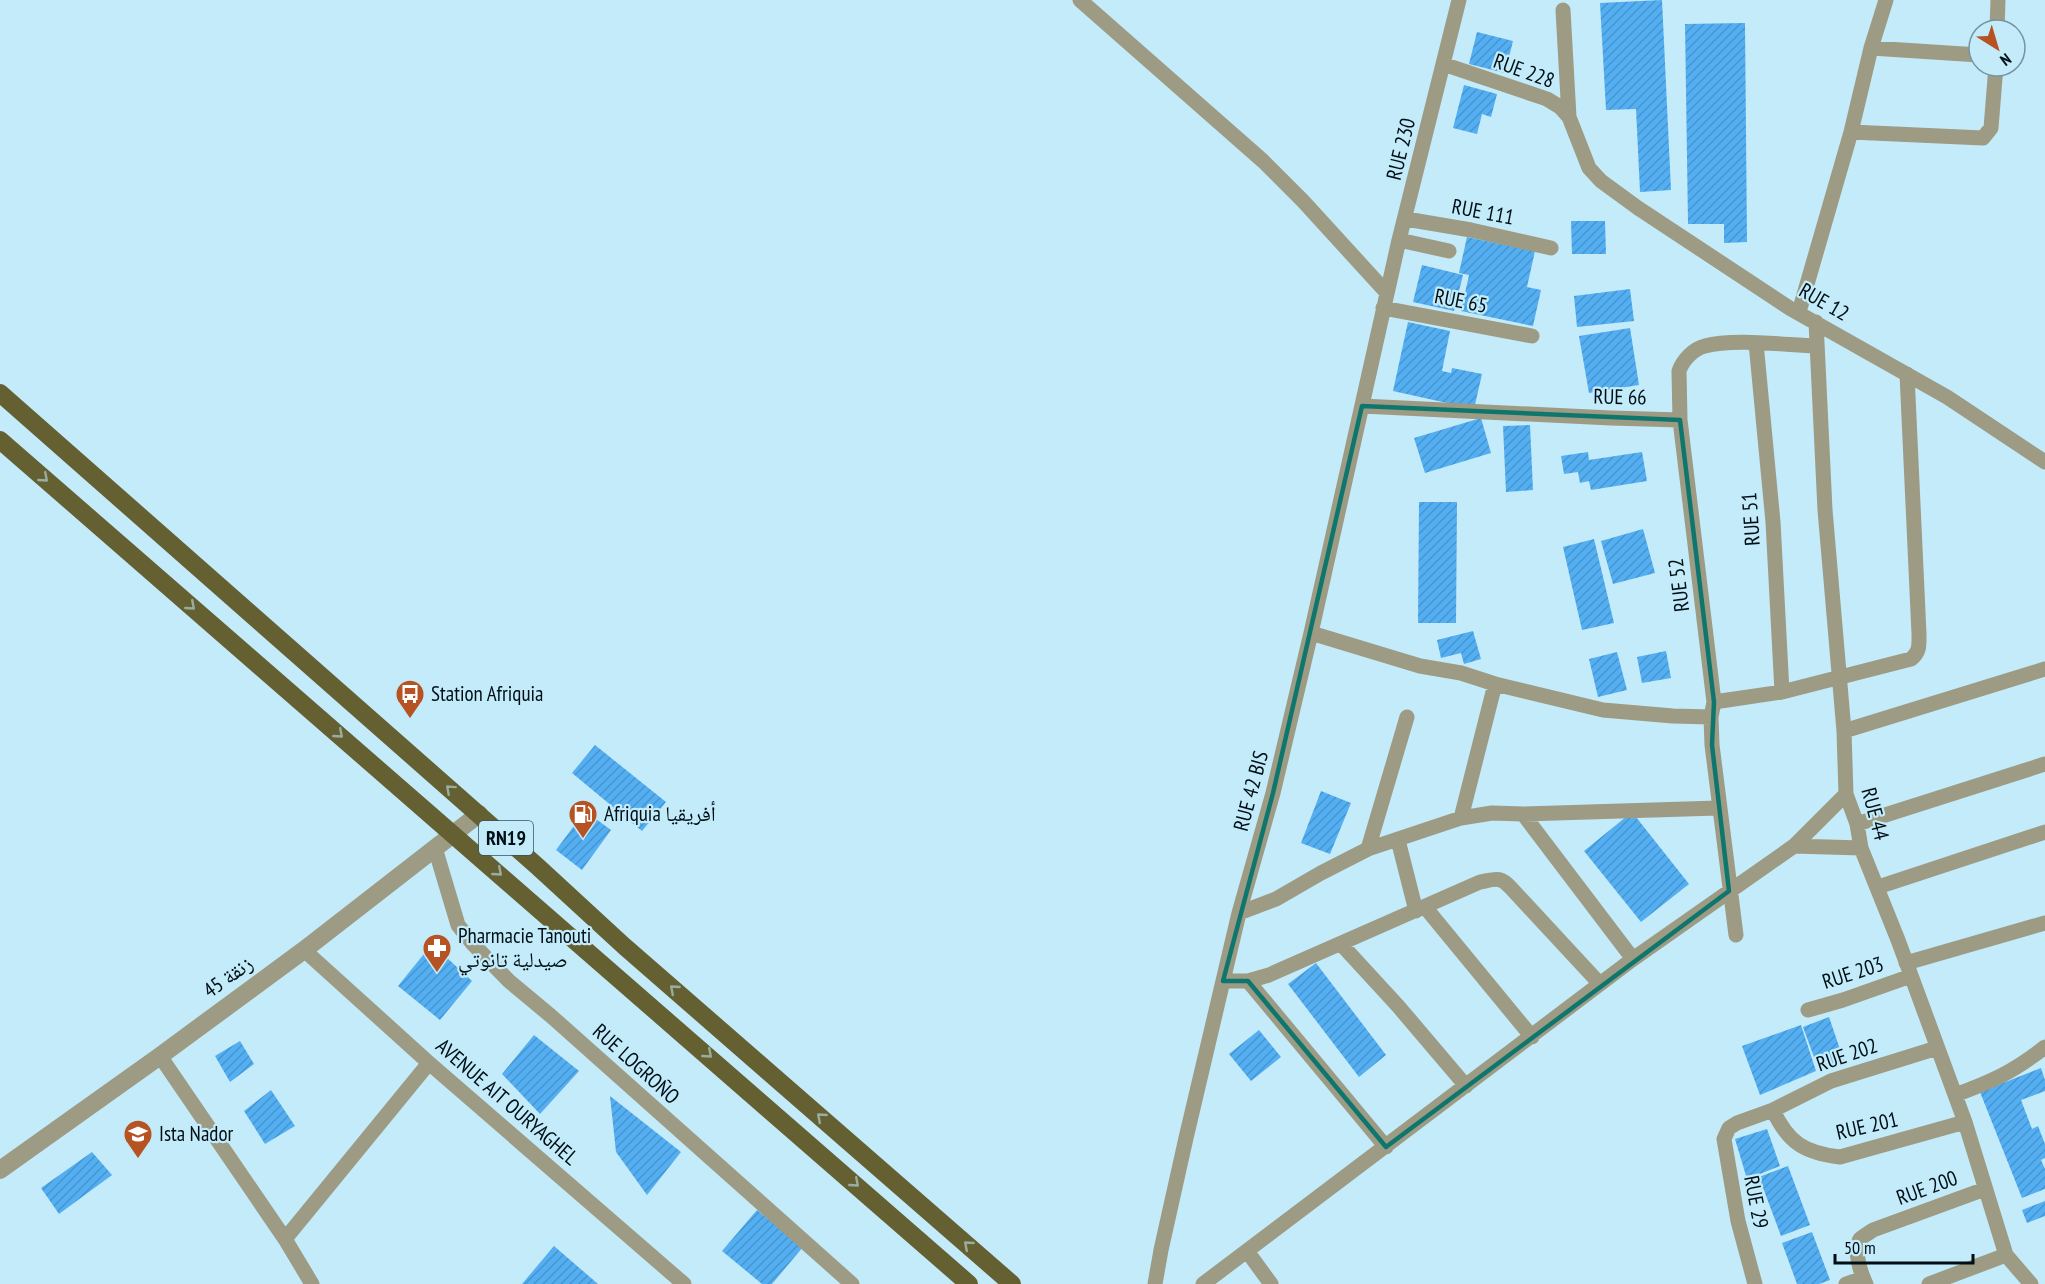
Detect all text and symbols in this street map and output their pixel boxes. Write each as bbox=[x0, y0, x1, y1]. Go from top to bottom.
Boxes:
north arrow bbox=[1967, 18, 2027, 78]
street label: RUE 228 bbox=[1490, 47, 1558, 94]
text: N bbox=[1997, 49, 2015, 71]
street label: RUE 230 bbox=[1380, 115, 1421, 183]
street label: RUE 111 bbox=[1450, 192, 1517, 231]
street label: RUE 12 bbox=[1794, 277, 1854, 327]
street label: RUE 65 bbox=[1432, 282, 1490, 319]
street label: RUE 66 bbox=[1593, 383, 1647, 410]
one-way arrow bbox=[37, 471, 48, 482]
street label: RUE 51 bbox=[1735, 491, 1766, 547]
street label: RUE 52 bbox=[1662, 557, 1695, 613]
one-way arrow bbox=[185, 599, 195, 610]
bus stop icon: Station Afriquia bbox=[394, 678, 426, 720]
place label: Station Afriquia bbox=[431, 680, 543, 707]
one-way arrow bbox=[332, 727, 343, 738]
street label: RUE 42 BIS bbox=[1227, 748, 1274, 834]
one-way arrow bbox=[446, 785, 457, 796]
street label: RUE 44 bbox=[1856, 785, 1896, 844]
fuel station icon: Afriquia أفريقيا bbox=[567, 798, 599, 840]
place label: Afriquia أفريقيا bbox=[604, 800, 716, 827]
road number: RN19 bbox=[479, 821, 533, 855]
one-way arrow bbox=[491, 864, 502, 875]
place label: Pharmacie Tanouti صيدلية تانوتي bbox=[458, 922, 591, 976]
pharmacy icon: Pharmacie Tanouti صيدلية تانوتي bbox=[421, 932, 453, 974]
street label: زنقة 45 bbox=[198, 950, 258, 1004]
street label: RUE 203 bbox=[1819, 950, 1887, 995]
one-way arrow bbox=[670, 985, 681, 996]
street label: RUE LOGROÑO bbox=[587, 1018, 685, 1110]
street label: AVENUE AIT OURYAGHEL bbox=[431, 1032, 584, 1171]
street label: RUE 202 bbox=[1813, 1032, 1881, 1078]
one-way arrow bbox=[701, 1047, 712, 1058]
street label: RUE 201 bbox=[1833, 1105, 1901, 1146]
one-way arrow bbox=[817, 1113, 828, 1124]
school or university icon: Ista Nador bbox=[122, 1118, 154, 1160]
place label: Ista Nador bbox=[159, 1120, 233, 1147]
street label: RUE 200 bbox=[1893, 1164, 1961, 1211]
street label: RUE 29 bbox=[1738, 1173, 1775, 1231]
one-way arrow bbox=[848, 1176, 859, 1187]
scale bar bbox=[1835, 1227, 1973, 1265]
text: 50 m bbox=[1844, 1236, 1876, 1259]
one-way arrow bbox=[964, 1242, 975, 1253]

